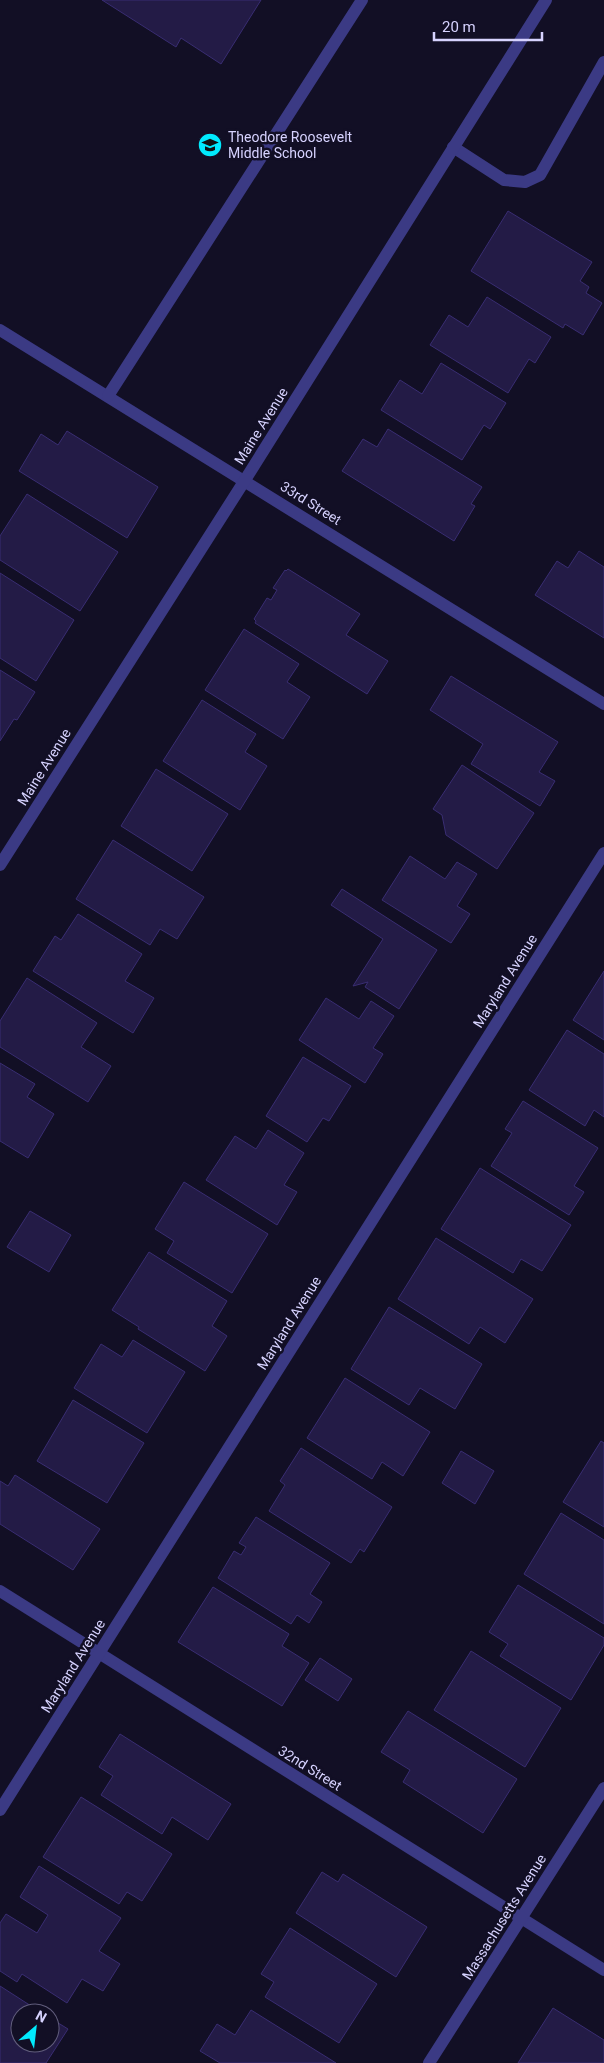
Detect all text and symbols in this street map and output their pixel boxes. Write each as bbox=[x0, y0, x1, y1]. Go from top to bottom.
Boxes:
scale bar bbox=[434, 10, 542, 42]
text: 20 m bbox=[442, 18, 476, 36]
place label: Theodore Roosevelt Middle School bbox=[228, 129, 353, 161]
school or university icon: Theodore Roosevelt Middle School bbox=[197, 132, 223, 158]
street label: Maine Avenue bbox=[231, 385, 291, 467]
street label: 33rd Street bbox=[278, 478, 345, 528]
street label: Maine Avenue bbox=[14, 726, 74, 808]
street label: Maryland Avenue bbox=[470, 931, 540, 1031]
street label: Maryland Avenue bbox=[254, 1273, 324, 1373]
street label: Maryland Avenue bbox=[38, 1616, 108, 1716]
street label: 32nd Street bbox=[275, 1742, 345, 1794]
street label: Massachusetts Avenue bbox=[459, 1851, 549, 1983]
north arrow bbox=[10, 2003, 60, 2053]
text: N bbox=[33, 2007, 49, 2026]

